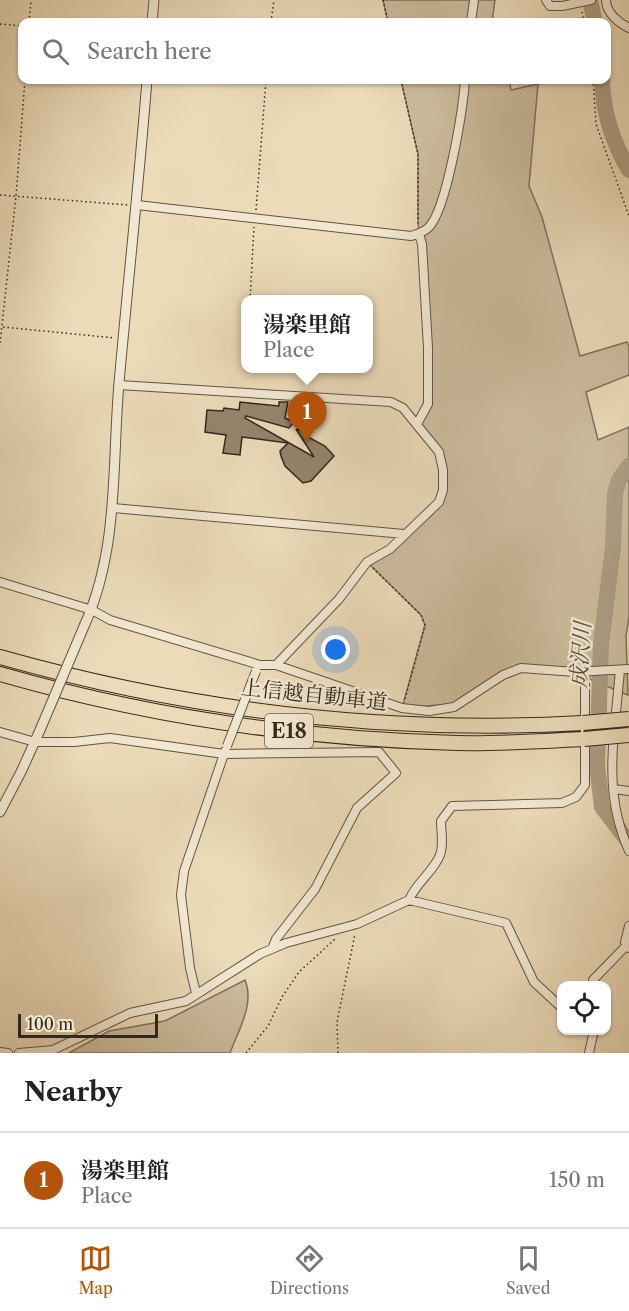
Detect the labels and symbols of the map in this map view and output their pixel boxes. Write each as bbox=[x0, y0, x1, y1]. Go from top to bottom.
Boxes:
pin: 1 bbox=[288, 392, 326, 442]
water label: 成沢川 bbox=[565, 619, 596, 689]
your location bbox=[321, 635, 350, 664]
street label: 上信越自動車道 bbox=[240, 674, 388, 715]
road number: E18 bbox=[265, 714, 313, 748]
scale bar bbox=[18, 1011, 158, 1038]

